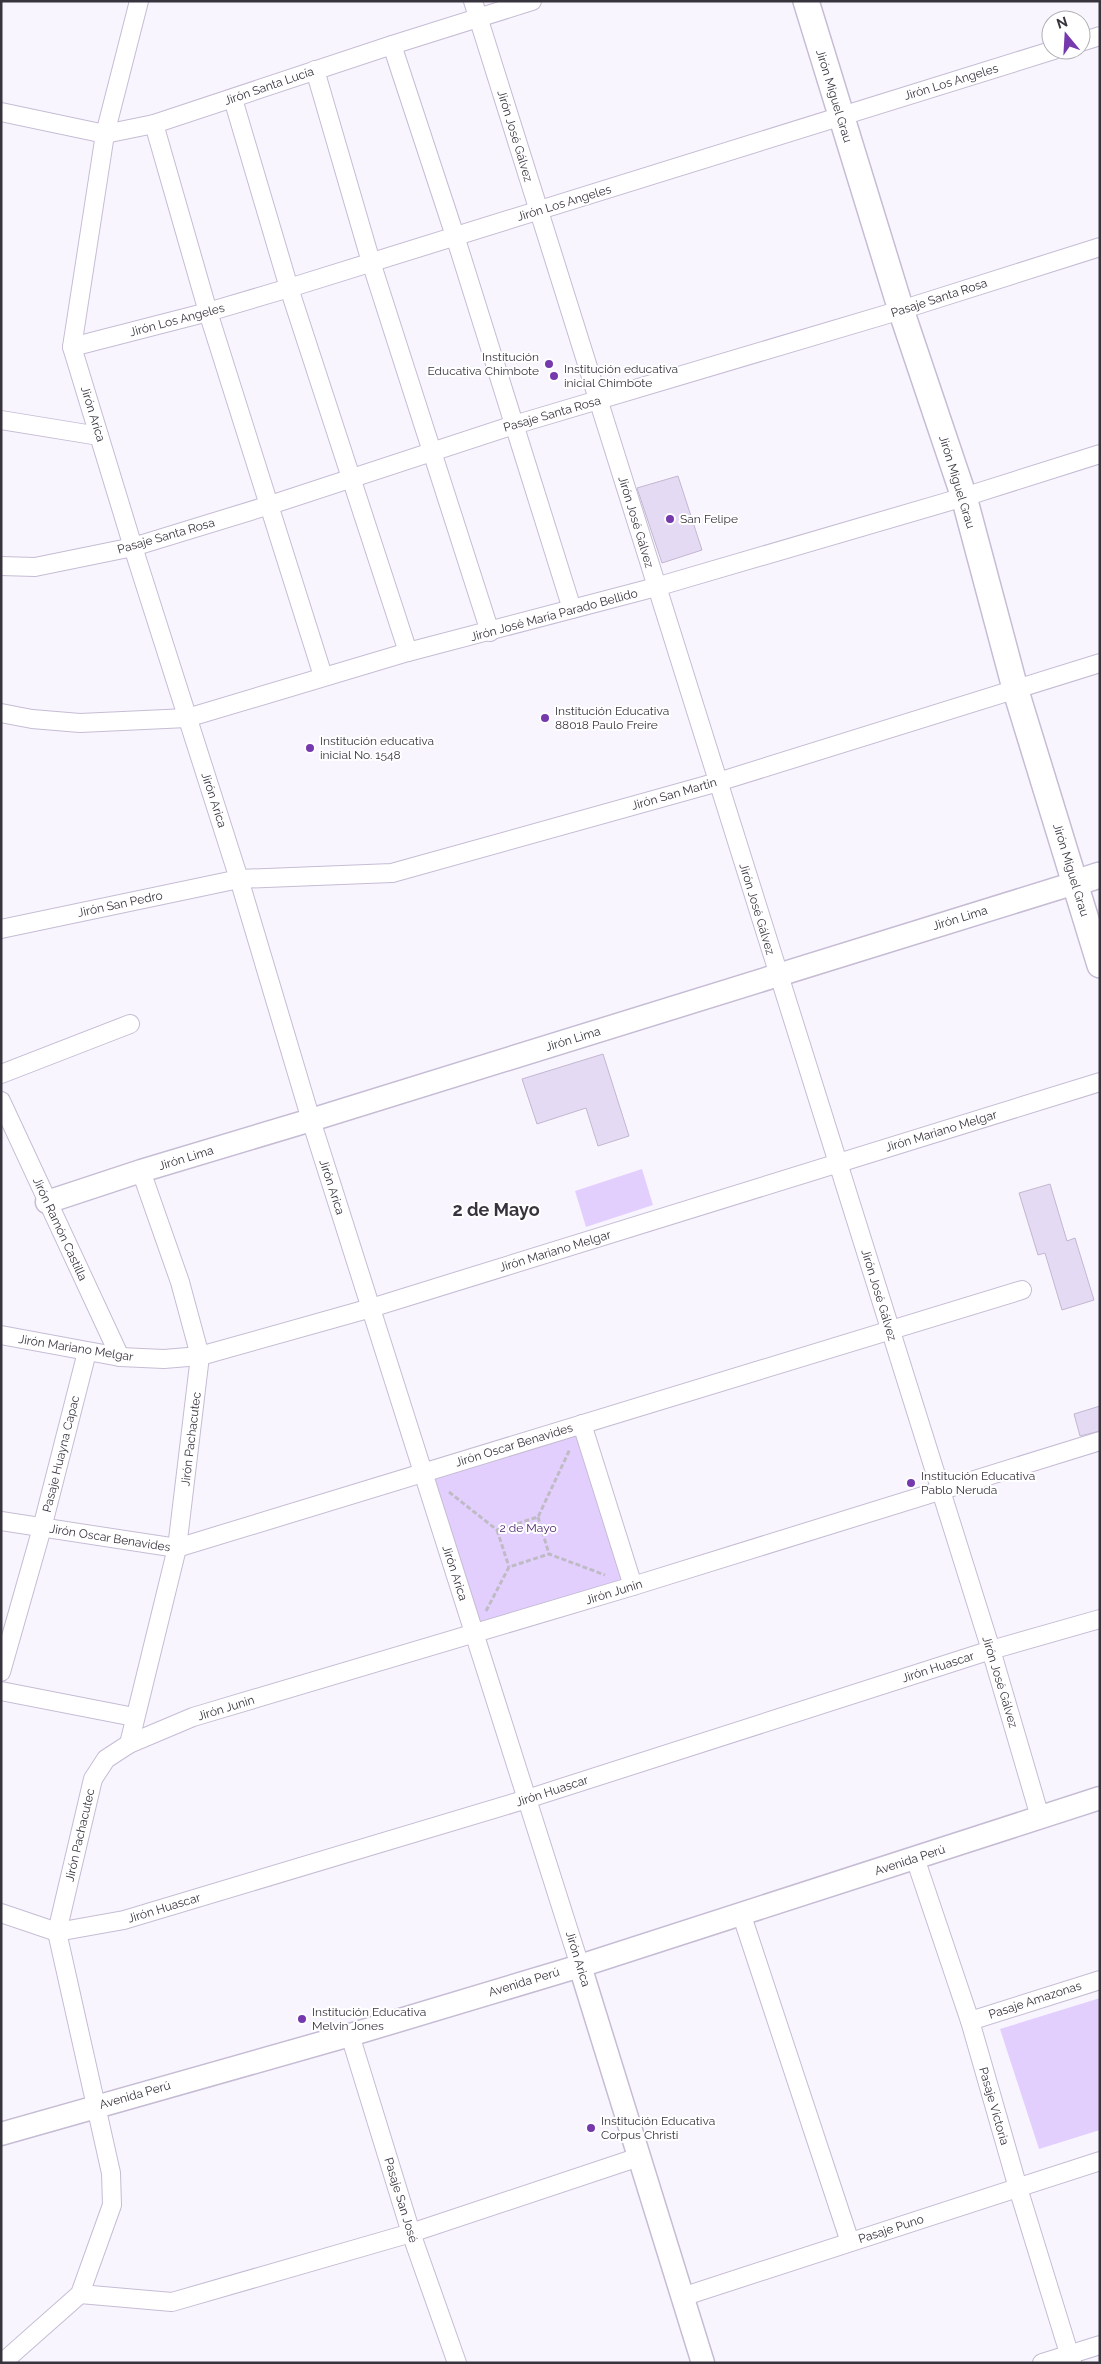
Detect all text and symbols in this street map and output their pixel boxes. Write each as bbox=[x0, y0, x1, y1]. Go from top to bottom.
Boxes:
north arrow bbox=[1041, 10, 1091, 60]
text: N bbox=[1054, 13, 1070, 32]
street label: Jirón Miguel Grau bbox=[813, 48, 855, 144]
street label: Jirón Los Angeles bbox=[902, 61, 1000, 103]
street label: Jirón Santa Lucía bbox=[222, 64, 316, 108]
street label: Jirón José Gálvez bbox=[494, 88, 536, 184]
street label: Jirón Los Angeles bbox=[515, 182, 613, 224]
street label: Pasaje Santa Rosa bbox=[889, 276, 989, 320]
street label: Jirón Los Angeles bbox=[128, 301, 226, 339]
place label: Institución Educativa Chimbote bbox=[427, 350, 539, 378]
marker: Institución Educativa Chimbote bbox=[543, 358, 555, 370]
place label: Institución educativa inicial Chimbote bbox=[564, 362, 678, 390]
marker: Institución educativa inicial Chimbote bbox=[548, 370, 560, 382]
street label: Jirón Arica bbox=[78, 385, 108, 443]
street label: Pasaje Santa Rosa bbox=[502, 393, 602, 435]
street label: Jirón Miguel Grau bbox=[936, 434, 978, 530]
street label: Jirón José Gálvez bbox=[615, 474, 657, 570]
place label: San Felipe bbox=[680, 512, 738, 526]
marker: San Felipe bbox=[664, 513, 676, 525]
street label: Pasaje Santa Rosa bbox=[116, 515, 216, 557]
street label: Jirón José María Parado Bellido bbox=[469, 586, 639, 644]
place label: Institución Educativa 88018 Paulo Freire bbox=[555, 704, 669, 732]
marker: Institución Educativa 88018 Paulo Freire bbox=[539, 712, 551, 724]
place label: Institución educativa inicial No. 1548 bbox=[320, 734, 434, 762]
marker: Institución educativa inicial No. 1548 bbox=[304, 742, 316, 754]
street label: Jirón Arica bbox=[198, 771, 230, 829]
street label: Jirón San Martin bbox=[630, 775, 718, 813]
street label: Jirón Miguel Grau bbox=[1050, 822, 1092, 918]
street label: Jirón José Gálvez bbox=[736, 861, 778, 957]
street label: Jirón San Pedro bbox=[76, 888, 164, 920]
street label: Jirón Lima bbox=[931, 903, 989, 933]
street label: Jirón Lima bbox=[544, 1024, 602, 1054]
street label: Jirón Mariano Melgar bbox=[883, 1107, 999, 1155]
street label: Jirón Lima bbox=[157, 1143, 215, 1173]
street label: Jirón Arica bbox=[316, 1158, 348, 1216]
street label: Jirón Ramón Castilla bbox=[30, 1175, 90, 1283]
district label: 2 de Mayo bbox=[452, 1199, 540, 1220]
street label: Jirón Mariano Melgar bbox=[497, 1227, 613, 1275]
street label: Jirón José Gálvez bbox=[858, 1247, 900, 1343]
street label: Jirón Mariano Melgar bbox=[18, 1332, 135, 1364]
street label: Jirón Pachacutec bbox=[178, 1391, 204, 1487]
street label: Pasaje Huayna Capac bbox=[40, 1394, 82, 1514]
street label: Jirón Oscar Benavides bbox=[454, 1420, 575, 1470]
place label: Institución Educativa Pablo Neruda bbox=[921, 1469, 1035, 1497]
marker: Institución Educativa Pablo Neruda bbox=[905, 1477, 917, 1489]
park label: 2 de Mayo bbox=[499, 1521, 557, 1535]
street label: Jirón Oscar Benavides bbox=[49, 1522, 172, 1555]
street label: Jirón Arica bbox=[439, 1544, 471, 1602]
street label: Jirón Junin bbox=[584, 1577, 644, 1607]
street label: Jirón José Gálvez bbox=[979, 1634, 1021, 1730]
street label: Jirón Huascar bbox=[900, 1648, 977, 1685]
street label: Jirón Junin bbox=[196, 1693, 256, 1723]
street label: Jirón Huascar bbox=[514, 1772, 591, 1809]
street label: Jirón Pachacutec bbox=[63, 1787, 98, 1883]
street label: Avenida Perú bbox=[873, 1842, 947, 1878]
street label: Jirón Huascar bbox=[126, 1890, 203, 1926]
street label: Jirón Arica bbox=[563, 1930, 593, 1988]
street label: Avenida Perú bbox=[487, 1965, 561, 1999]
street label: Pasaje Amazonas bbox=[987, 1978, 1083, 2022]
place label: Institución Educativa Melvin Jones bbox=[312, 2005, 426, 2033]
marker: Institución Educativa Melvin Jones bbox=[296, 2013, 308, 2025]
street label: Pasaje Victoria bbox=[976, 2065, 1012, 2147]
street label: Avenida Perú bbox=[98, 2078, 172, 2112]
place label: Institución Educativa Corpus Christi bbox=[601, 2114, 715, 2142]
marker: Institución Educativa Corpus Christi bbox=[585, 2122, 597, 2134]
street label: Pasaje San José bbox=[381, 2156, 421, 2244]
street label: Pasaje Puno bbox=[857, 2212, 925, 2246]

